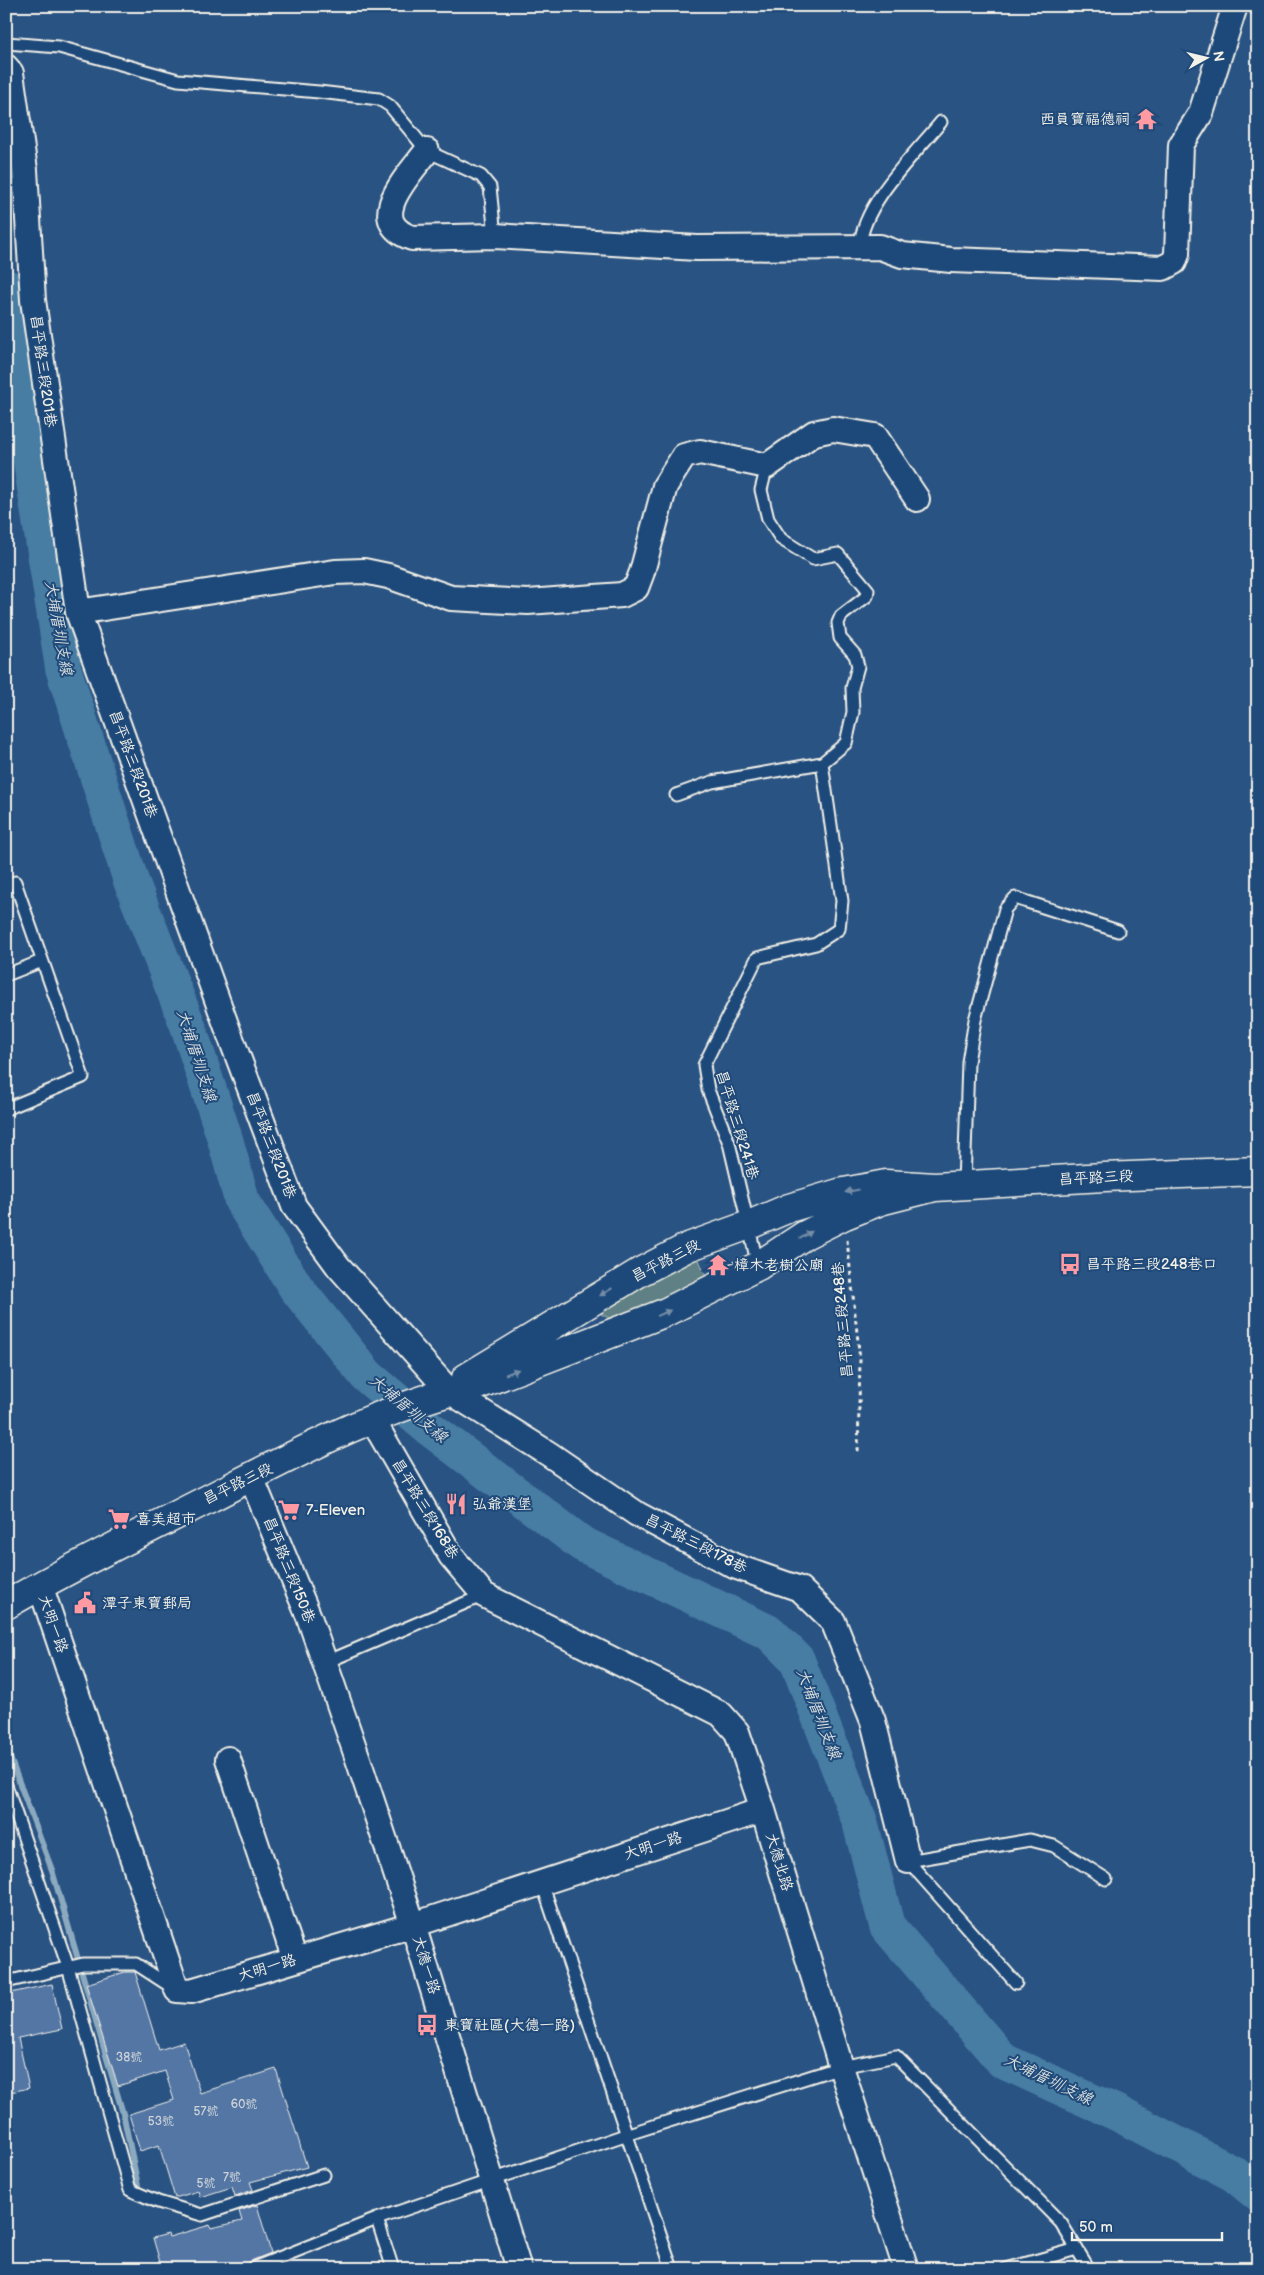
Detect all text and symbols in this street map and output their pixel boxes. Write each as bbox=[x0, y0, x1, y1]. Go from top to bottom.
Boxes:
north arrow bbox=[1182, 32, 1232, 82]
text: N bbox=[1209, 50, 1228, 63]
temple icon: 西員寶福德祠 bbox=[1133, 106, 1159, 132]
place label: 西員寶福德祠 bbox=[1040, 110, 1130, 129]
street label: 昌平路三段201巷 bbox=[26, 313, 60, 429]
water label: 大埔厝圳支線 bbox=[40, 579, 76, 678]
street label: 昌平路三段201巷 bbox=[105, 707, 161, 821]
water label: 大埔厝圳支線 bbox=[172, 1007, 220, 1106]
street label: 昌平路三段241巷 bbox=[711, 1068, 763, 1182]
street label: 昌平路三段201巷 bbox=[242, 1089, 300, 1201]
street label: 昌平路三段 bbox=[1058, 1167, 1134, 1189]
one-way arrow bbox=[844, 1187, 860, 1195]
one-way arrow bbox=[799, 1230, 812, 1239]
street label: 昌平路三段 bbox=[628, 1236, 704, 1286]
bus stop icon: 昌平路三段248巷口 bbox=[1057, 1251, 1083, 1277]
temple icon: 樟木老樹公廟 bbox=[705, 1252, 731, 1278]
place label: 昌平路三段248巷口 bbox=[1086, 1255, 1218, 1274]
place label: 樟木老樹公廟 bbox=[734, 1256, 824, 1275]
street label: 昌平路三段248巷 bbox=[828, 1261, 858, 1379]
one-way arrow bbox=[600, 1288, 613, 1297]
one-way arrow bbox=[657, 1309, 671, 1317]
one-way arrow bbox=[505, 1368, 520, 1375]
water label: 大埔厝圳支線 bbox=[365, 1371, 452, 1448]
street label: 昌平路三段168巷 bbox=[388, 1455, 462, 1563]
street label: 昌平路三段 bbox=[200, 1459, 276, 1509]
restaurant icon: 弘爺漢堡 bbox=[443, 1491, 469, 1517]
place label: 弘爺漢堡 bbox=[472, 1495, 532, 1514]
supermarket icon: 7-Eleven bbox=[276, 1497, 302, 1523]
place label: 7-Eleven bbox=[306, 1501, 365, 1520]
supermarket icon: 喜美超市 bbox=[106, 1506, 132, 1532]
place label: 喜美超市 bbox=[136, 1510, 196, 1529]
street label: 昌平路三段178巷 bbox=[642, 1510, 750, 1578]
street label: 昌平路三段150巷 bbox=[259, 1514, 319, 1626]
public building icon: 潭子東寶郵局 bbox=[72, 1590, 98, 1616]
street label: 大明一路 bbox=[34, 1593, 72, 1655]
place label: 潭子東寶郵局 bbox=[102, 1594, 192, 1613]
water label: 大埔厝圳支線 bbox=[792, 1666, 844, 1763]
street label: 大明一路 bbox=[622, 1828, 684, 1864]
street label: 大德北路 bbox=[761, 1831, 797, 1893]
street label: 大德一路 bbox=[408, 1934, 444, 1996]
street label: 大明一路 bbox=[236, 1950, 298, 1986]
bus stop icon: 東寶社區(大德一路) bbox=[414, 2012, 440, 2038]
place label: 東寶社區(大德一路) bbox=[444, 2016, 575, 2035]
house number: 38號 bbox=[116, 2050, 142, 2065]
water label: 大埔厝圳支線 bbox=[1001, 2050, 1096, 2110]
house number: 60號 bbox=[231, 2097, 257, 2112]
house number: 57號 bbox=[194, 2104, 218, 2119]
house number: 53號 bbox=[148, 2114, 174, 2129]
house number: 7號 bbox=[223, 2170, 241, 2185]
house number: 5號 bbox=[197, 2176, 215, 2191]
scale bar bbox=[1072, 2210, 1222, 2242]
text: 50 m bbox=[1079, 2218, 1113, 2237]

